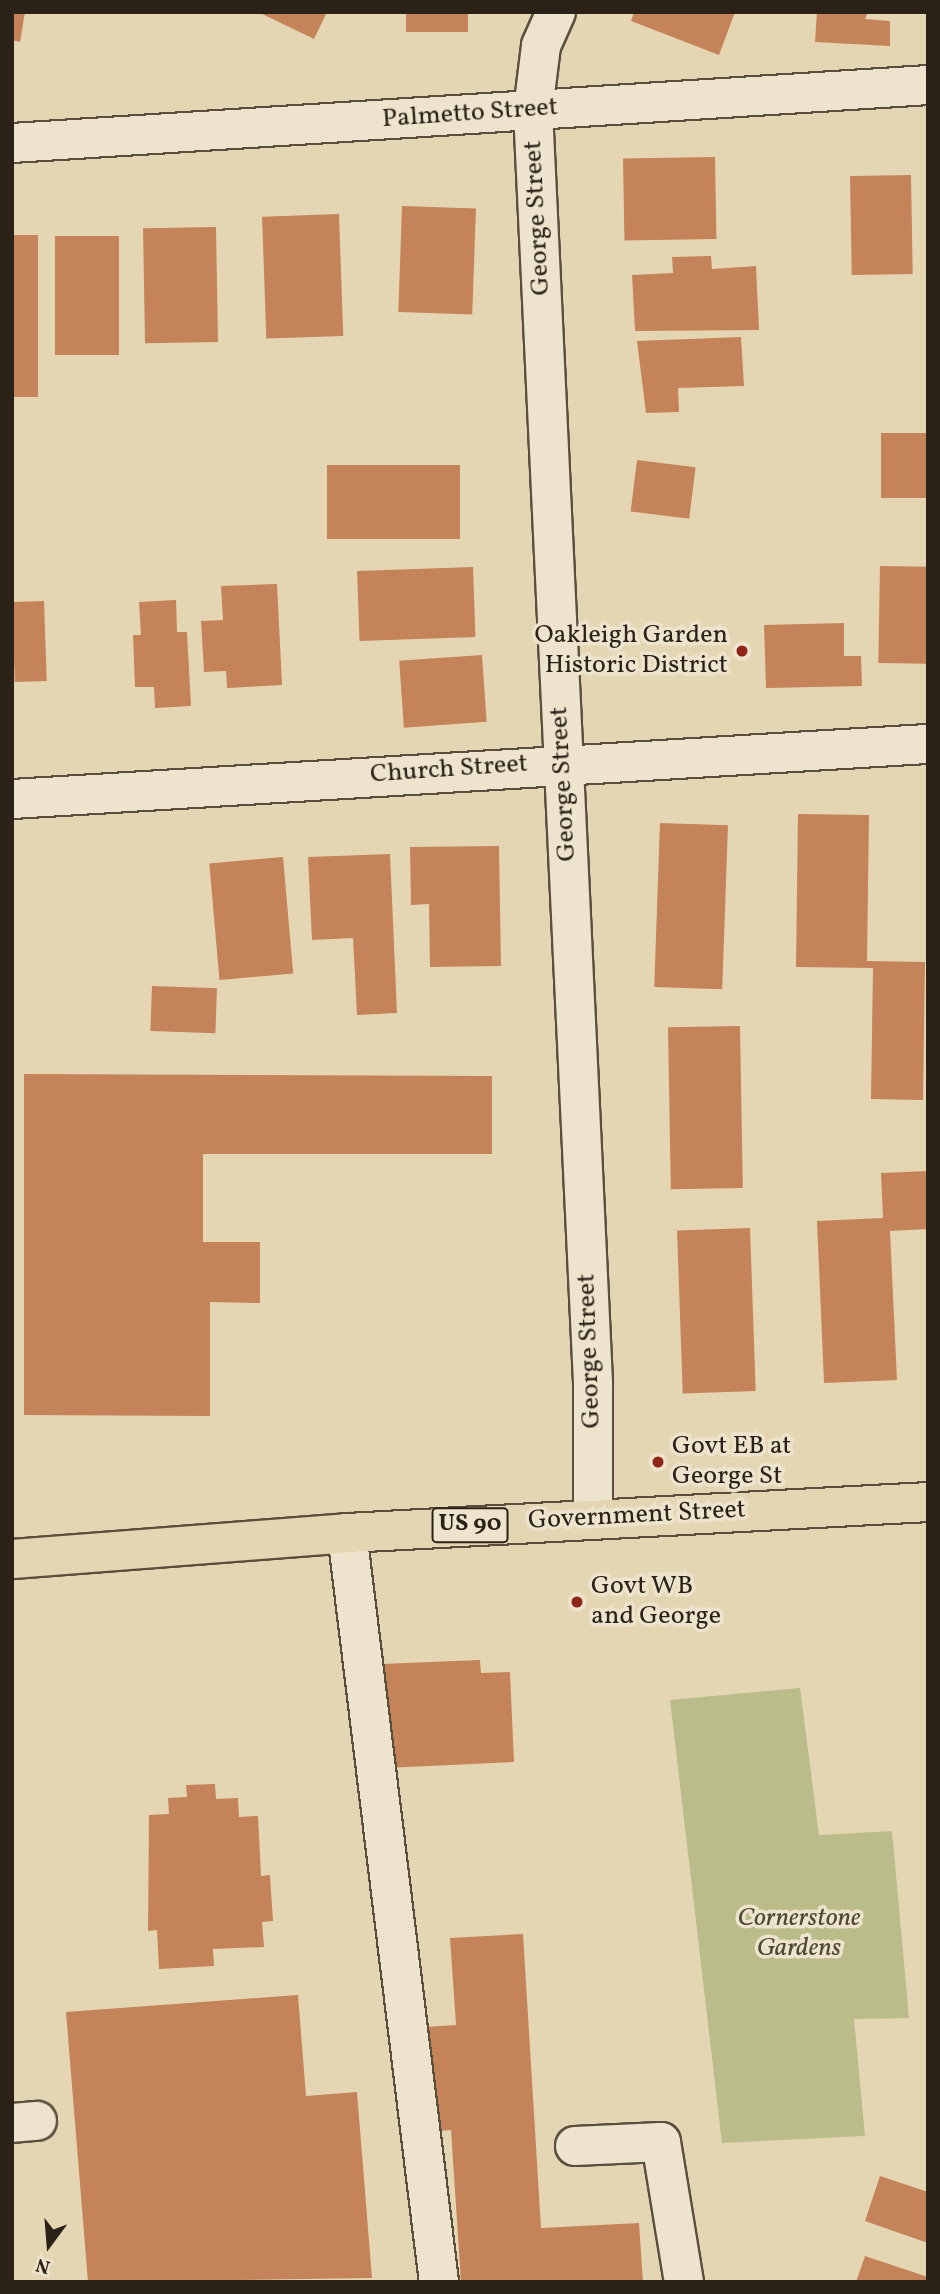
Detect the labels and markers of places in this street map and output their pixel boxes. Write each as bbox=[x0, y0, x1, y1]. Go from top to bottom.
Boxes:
place label: Oakleigh Garden Historic District bbox=[535, 620, 728, 682]
marker: Oakleigh Garden Historic District bbox=[734, 643, 750, 659]
place label: Govt EB at George St bbox=[672, 1431, 791, 1492]
marker: Govt EB at George St bbox=[650, 1454, 666, 1470]
place label: Govt WB and George bbox=[591, 1571, 721, 1632]
marker: Govt WB and George bbox=[569, 1594, 585, 1610]

